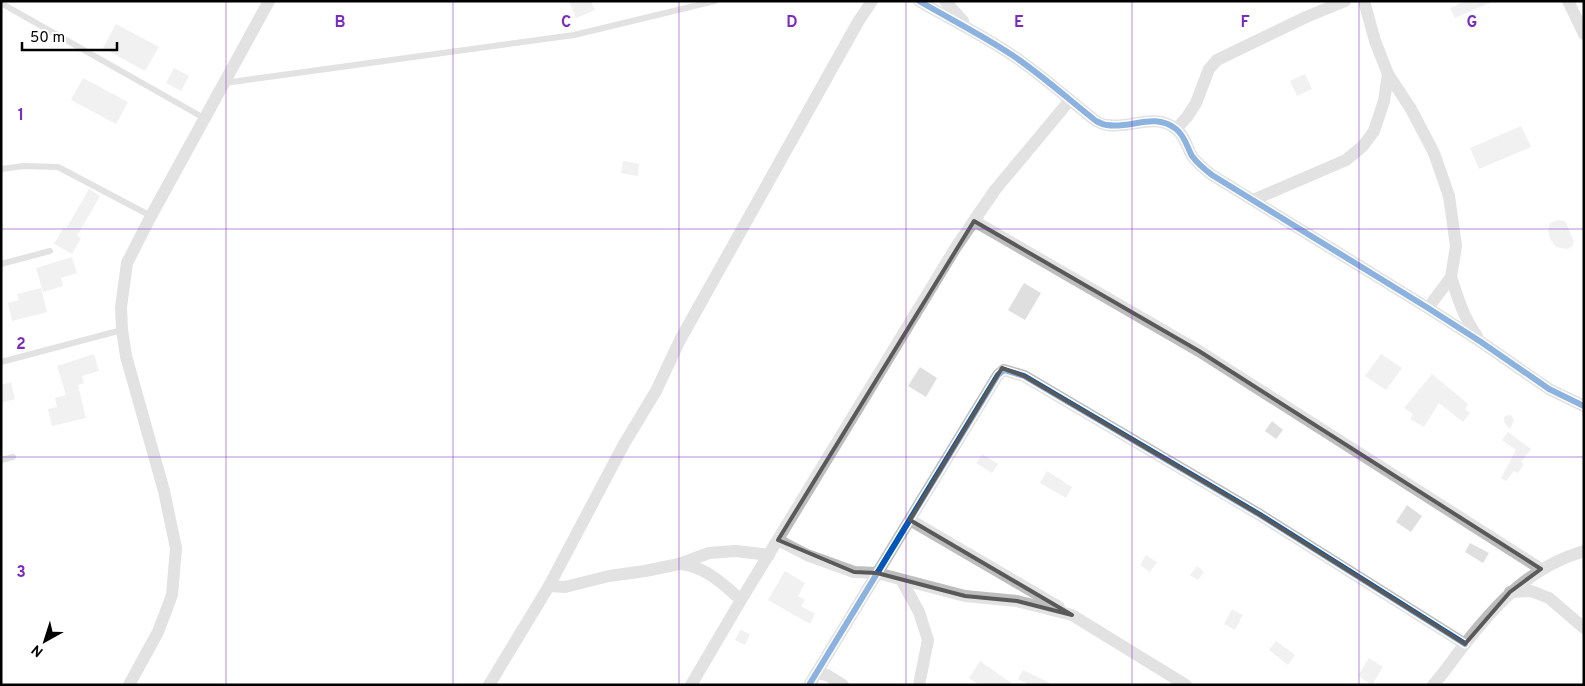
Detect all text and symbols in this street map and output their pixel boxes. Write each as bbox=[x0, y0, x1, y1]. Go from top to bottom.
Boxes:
text: B bbox=[334, 13, 346, 33]
text: C bbox=[561, 13, 571, 33]
text: D bbox=[786, 13, 798, 33]
text: E bbox=[1014, 13, 1024, 33]
text: F bbox=[1240, 13, 1250, 33]
text: G bbox=[1467, 13, 1477, 33]
scale bar bbox=[22, 20, 118, 52]
text: 50 m bbox=[30, 29, 65, 48]
text: 1 bbox=[18, 106, 24, 126]
text: 2 bbox=[16, 335, 26, 355]
text: 3 bbox=[16, 563, 26, 583]
north arrow bbox=[20, 616, 70, 666]
text: N bbox=[29, 640, 47, 660]

